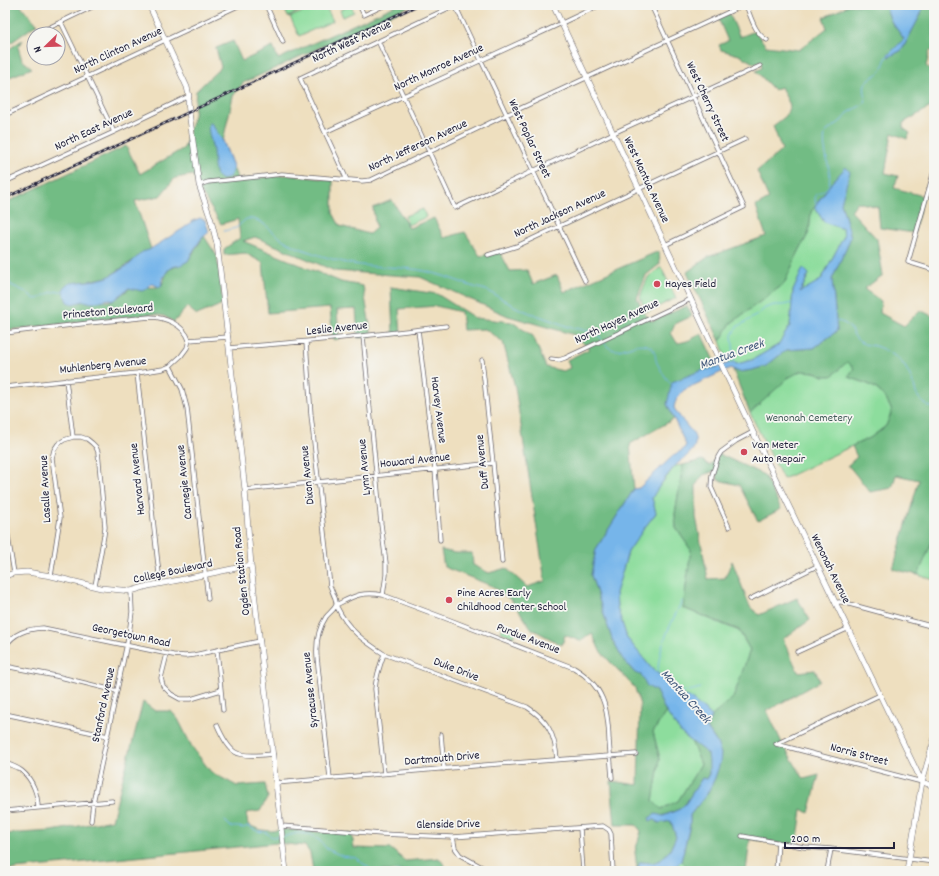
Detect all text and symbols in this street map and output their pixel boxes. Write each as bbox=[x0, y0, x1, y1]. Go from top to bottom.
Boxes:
street label: North West Avenue bbox=[310, 16, 394, 68]
street label: North Clinton Avenue bbox=[71, 23, 165, 79]
north arrow bbox=[26, 26, 66, 66]
street label: North Monroe Avenue bbox=[391, 40, 487, 96]
text: N bbox=[30, 43, 47, 55]
street label: West Cherry Street bbox=[681, 59, 733, 145]
street label: West Poplar Street bbox=[503, 97, 555, 182]
street label: North East Avenue bbox=[52, 104, 136, 156]
street label: North Jefferson Avenue bbox=[366, 116, 470, 176]
street label: West Mantua Avenue bbox=[619, 134, 673, 226]
street label: North Jackson Avenue bbox=[511, 185, 609, 243]
place label: Hayes Field bbox=[665, 276, 716, 293]
marker: Hayes Field bbox=[652, 279, 662, 289]
street label: North Hayes Avenue bbox=[572, 295, 662, 349]
street label: Princeton Boulevard bbox=[62, 300, 154, 324]
street label: Leslie Avenue bbox=[306, 317, 368, 341]
water label: Mantua Creek bbox=[697, 334, 768, 375]
street label: Muhlenberg Avenue bbox=[59, 353, 147, 379]
street label: Harvey Avenue bbox=[425, 376, 451, 444]
park label: Wenonah Cemetery bbox=[766, 410, 853, 427]
street label: Duff Avenue bbox=[472, 434, 494, 490]
place label: Van Meter Auto Repair bbox=[752, 437, 806, 468]
street label: Lynn Avenue bbox=[354, 438, 376, 496]
street label: Harvard Avenue bbox=[126, 442, 150, 516]
street label: Carnegie Avenue bbox=[173, 444, 197, 520]
street label: Dixon Avenue bbox=[296, 445, 320, 505]
marker: Van Meter Auto Repair bbox=[739, 447, 749, 457]
street label: Howard Avenue bbox=[379, 449, 451, 473]
street label: Lasalle Avenue bbox=[36, 455, 56, 523]
street label: Ogden Station Road bbox=[229, 526, 255, 616]
street label: Wenonah Avenue bbox=[806, 531, 854, 607]
street label: College Boulevard bbox=[132, 555, 214, 589]
place label: Pine Acres Early Childhood Center School bbox=[457, 585, 567, 616]
marker: Pine Acres Early Childhood Center School bbox=[444, 595, 454, 605]
street label: Georgetown Road bbox=[90, 619, 172, 653]
street label: Purdue Avenue bbox=[494, 619, 562, 659]
street label: Syracuse Avenue bbox=[299, 651, 323, 729]
street label: Duke Drive bbox=[431, 654, 481, 686]
street label: Stanford Avenue bbox=[88, 666, 120, 744]
water label: Mantua Creek bbox=[655, 666, 716, 730]
street label: Norris Street bbox=[828, 739, 890, 771]
street label: Dartmouth Drive bbox=[404, 747, 480, 771]
street label: Glenside Drive bbox=[416, 816, 480, 834]
scale bar bbox=[785, 824, 894, 850]
text: 200 m bbox=[791, 831, 820, 848]

